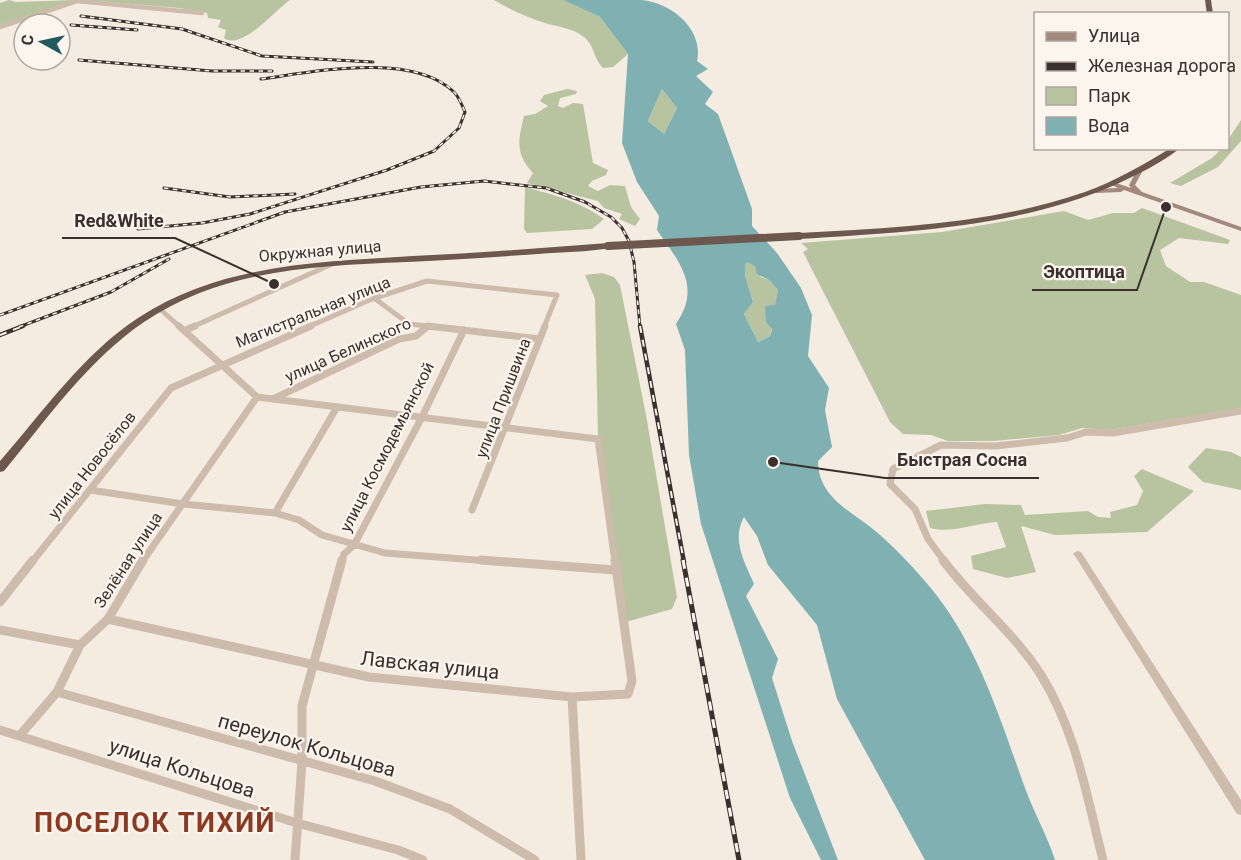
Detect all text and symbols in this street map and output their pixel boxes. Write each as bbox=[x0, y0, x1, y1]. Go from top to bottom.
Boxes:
north arrow bbox=[12, 12, 72, 72]
legend bbox=[1034, 12, 1229, 150]
text: Улица bbox=[1088, 25, 1140, 46]
text: С bbox=[18, 33, 38, 46]
text: Железная дорога bbox=[1088, 55, 1236, 76]
text: Парк bbox=[1088, 85, 1131, 106]
text: Вода bbox=[1088, 115, 1130, 136]
callout: Red&White bbox=[62, 202, 175, 238]
text: Red&White bbox=[74, 210, 164, 231]
street label: Окружная улица bbox=[258, 236, 382, 266]
callout: Экоптица bbox=[1032, 254, 1137, 290]
text: Экоптица bbox=[1043, 261, 1125, 282]
street label: Магистральная улица bbox=[233, 272, 393, 352]
street label: улица Белинского bbox=[282, 314, 414, 386]
street label: улица Пришвина bbox=[471, 335, 535, 461]
street label: улица Космодемьянской bbox=[336, 359, 438, 535]
street label: улица Новосёлов bbox=[44, 407, 140, 523]
callout: Быстрая Сосна bbox=[885, 442, 1039, 478]
text: Быстрая Сосна bbox=[897, 449, 1027, 470]
street label: Зелёная улица bbox=[90, 509, 166, 611]
street label: Лавская улица bbox=[359, 646, 501, 684]
street label: переулок Кольцова bbox=[215, 708, 399, 782]
street label: улица Кольцова bbox=[106, 733, 258, 803]
district label: ПОСЕЛОК ТИХИЙ bbox=[34, 807, 276, 839]

